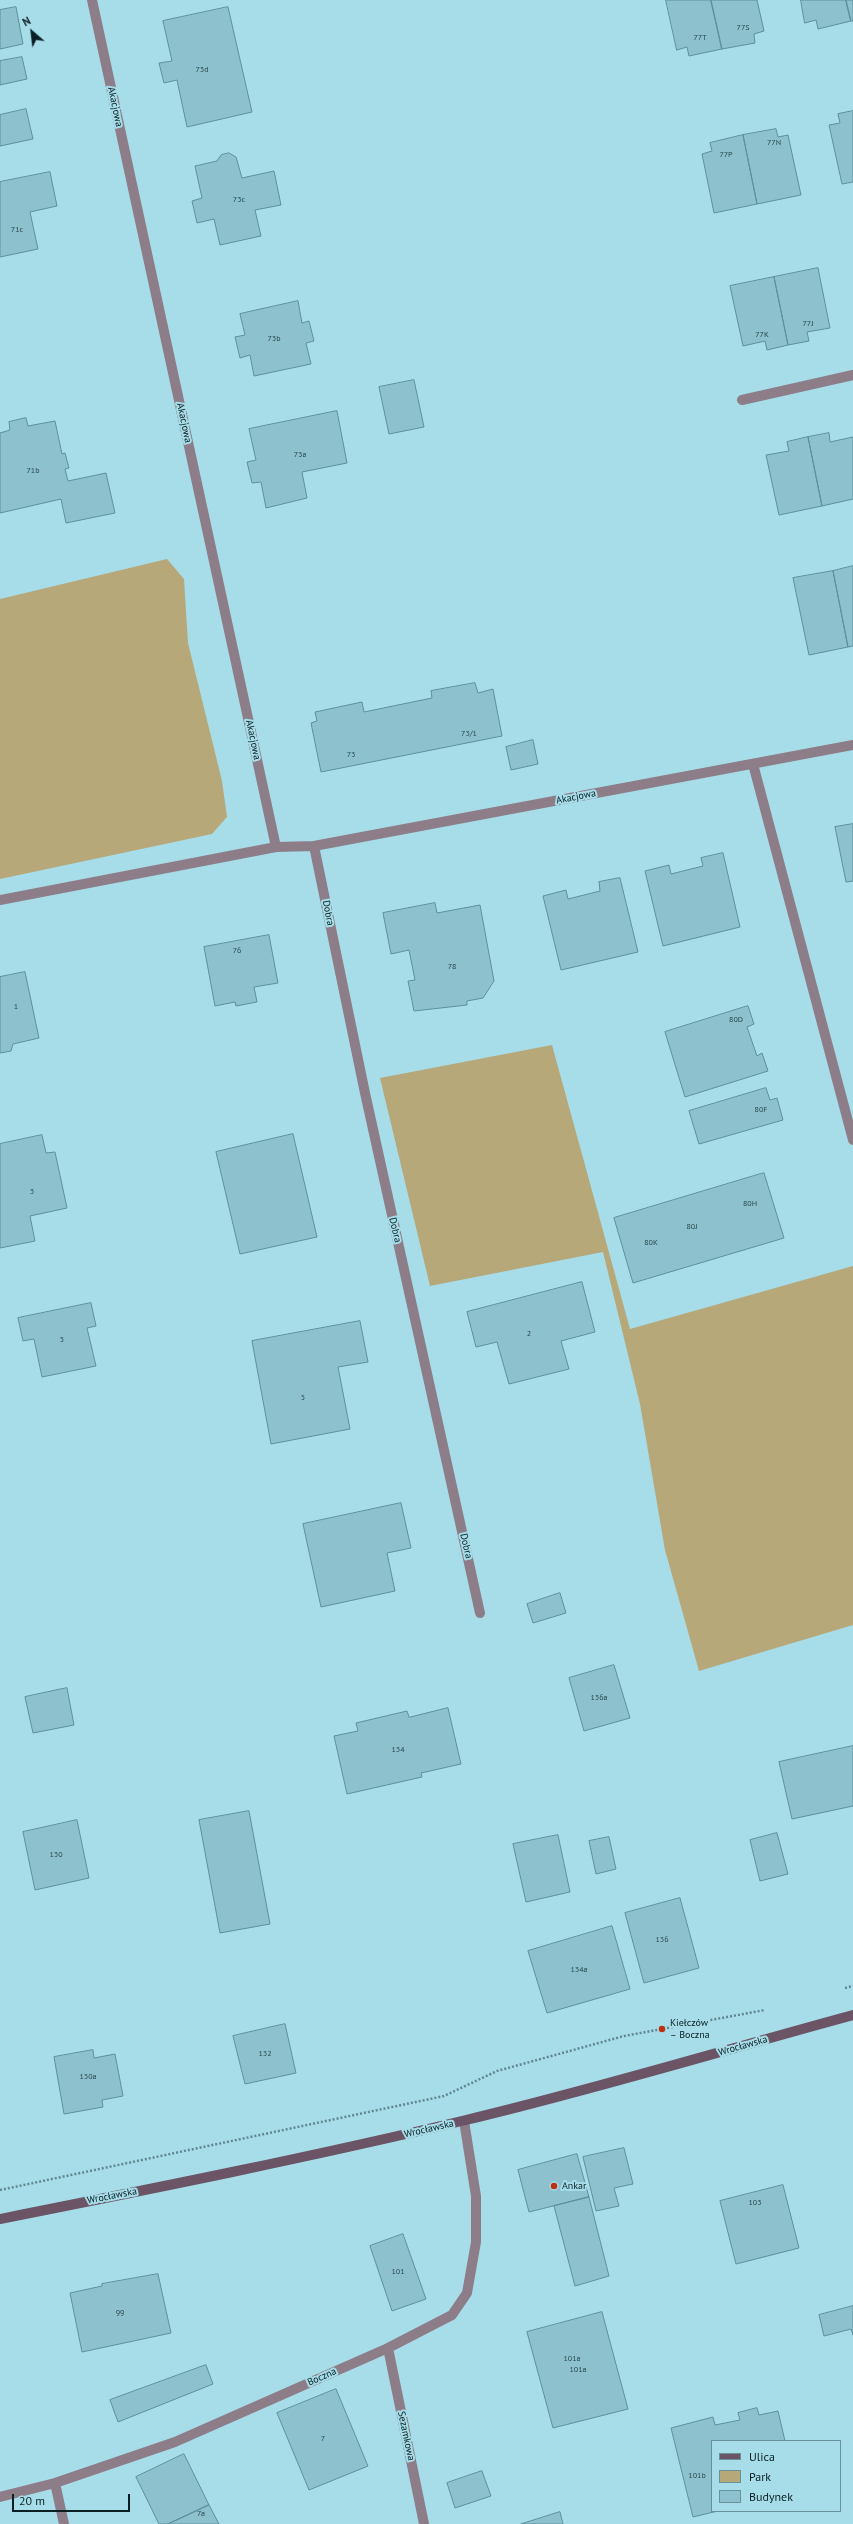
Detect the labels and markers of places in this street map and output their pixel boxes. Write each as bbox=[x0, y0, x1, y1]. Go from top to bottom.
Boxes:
place label: Kiełczów – Boczna bbox=[670, 2017, 710, 2040]
marker: Kiełczów – Boczna bbox=[657, 2024, 667, 2034]
place label: Ankar bbox=[562, 2180, 586, 2192]
marker: Ankar bbox=[549, 2181, 559, 2191]

